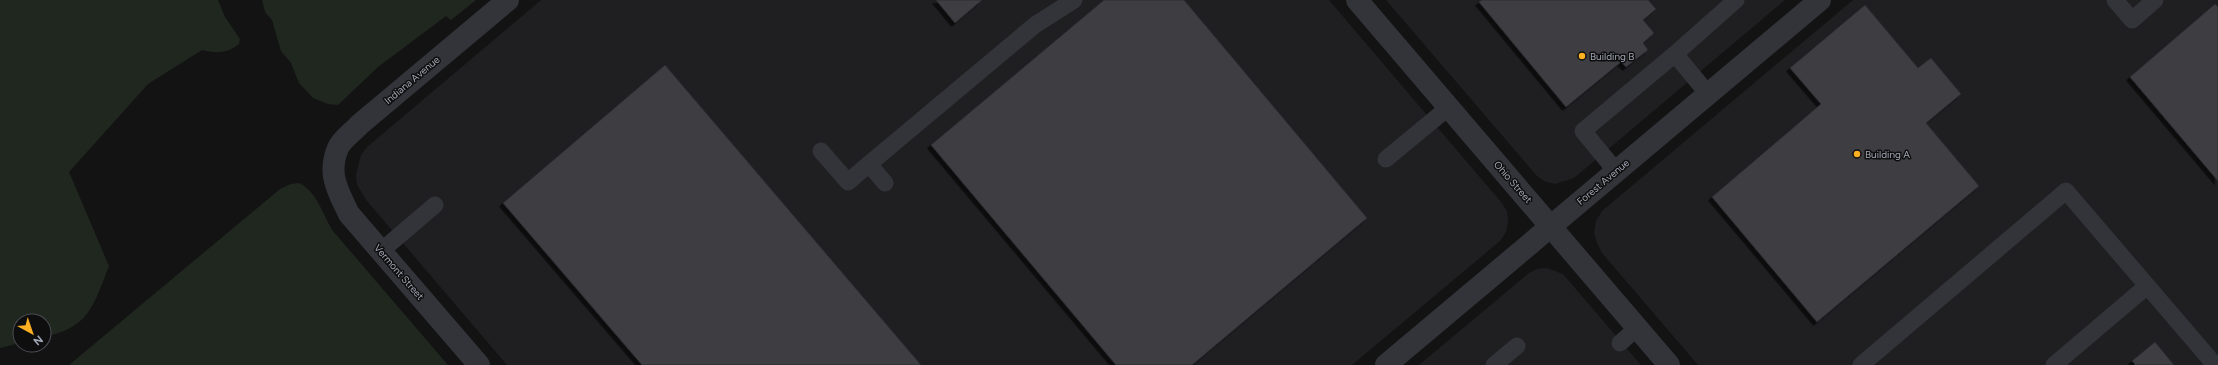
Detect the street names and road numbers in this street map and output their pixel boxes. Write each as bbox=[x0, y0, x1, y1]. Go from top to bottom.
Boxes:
street label: Indiana Avenue bbox=[382, 53, 443, 107]
street label: Forest Avenue bbox=[1574, 156, 1632, 208]
street label: Ohio Street bbox=[1491, 158, 1535, 206]
street label: Vermont Street bbox=[371, 242, 427, 303]

